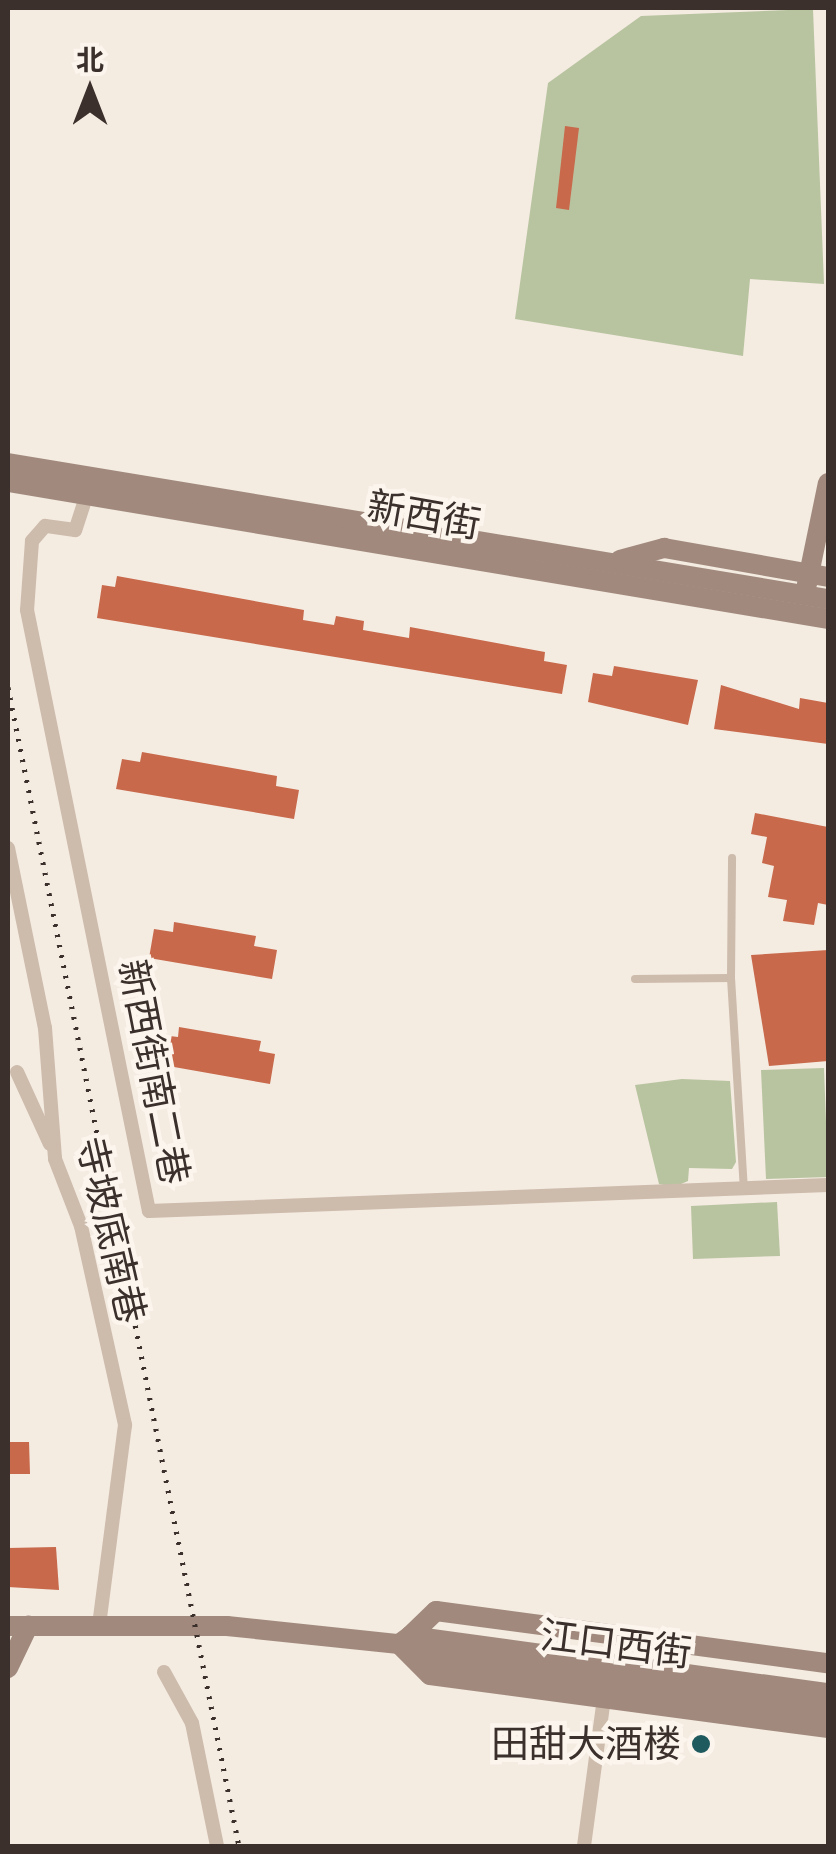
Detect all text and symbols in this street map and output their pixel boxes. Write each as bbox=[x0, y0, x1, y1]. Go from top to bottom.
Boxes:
north arrow bbox=[40, 40, 140, 140]
text: 北 bbox=[76, 43, 104, 77]
street label: 新西街 bbox=[364, 483, 484, 547]
street label: 新西街南二巷 bbox=[110, 956, 198, 1188]
street label: 寺坡底南巷 bbox=[67, 1132, 155, 1328]
street label: 江口西街 bbox=[538, 1612, 694, 1676]
place label: 田甜大酒楼 bbox=[491, 1721, 681, 1767]
marker: 田甜大酒楼 bbox=[690, 1733, 712, 1755]

